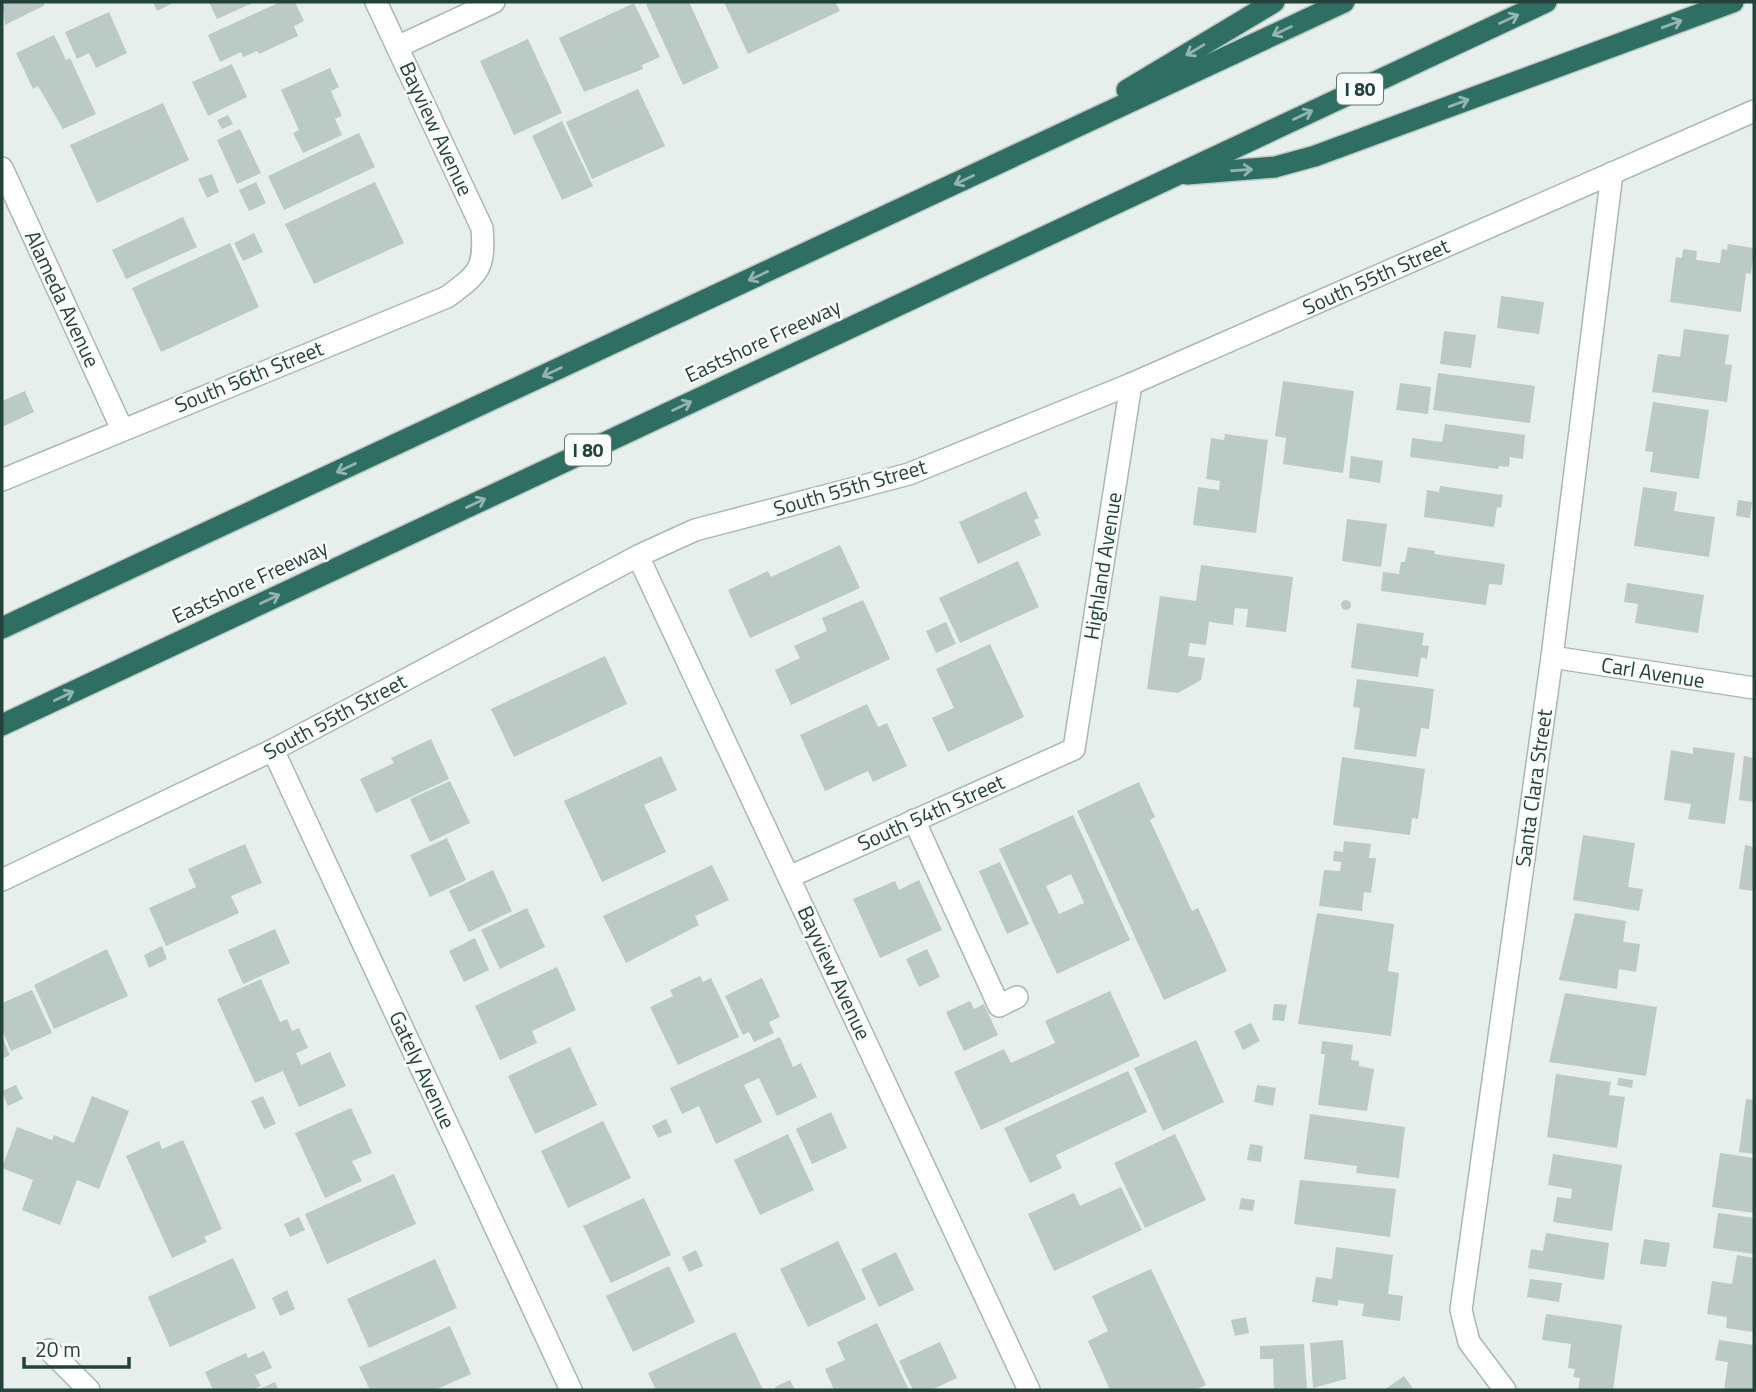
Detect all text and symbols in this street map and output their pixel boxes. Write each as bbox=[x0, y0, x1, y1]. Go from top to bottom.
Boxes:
one-way arrow bbox=[1498, 12, 1519, 25]
one-way arrow bbox=[1661, 17, 1683, 30]
one-way arrow bbox=[1272, 25, 1293, 38]
one-way arrow bbox=[1185, 43, 1205, 57]
street label: Bayview Avenue bbox=[392, 56, 482, 201]
road number: I 80 bbox=[1337, 74, 1383, 104]
one-way arrow bbox=[1447, 96, 1469, 108]
one-way arrow bbox=[1292, 108, 1313, 121]
one-way arrow bbox=[1231, 163, 1253, 176]
one-way arrow bbox=[954, 173, 975, 187]
street label: Alameda Avenue bbox=[17, 225, 109, 372]
street label: South 55th Street bbox=[1297, 229, 1455, 323]
one-way arrow bbox=[748, 270, 769, 283]
street label: Eastshore Freeway bbox=[679, 290, 846, 390]
street label: South 56th Street bbox=[169, 331, 328, 420]
one-way arrow bbox=[542, 366, 563, 379]
one-way arrow bbox=[671, 399, 692, 412]
road number: I 80 bbox=[565, 435, 611, 466]
street label: South 55th Street bbox=[769, 450, 931, 524]
one-way arrow bbox=[336, 462, 357, 475]
street label: Highland Avenue bbox=[1075, 490, 1129, 642]
one-way arrow bbox=[464, 496, 486, 509]
street label: Eastshore Freeway bbox=[166, 531, 333, 631]
one-way arrow bbox=[259, 592, 280, 605]
street label: Carl Avenue bbox=[1599, 648, 1707, 696]
street label: South 55th Street bbox=[257, 665, 412, 767]
one-way arrow bbox=[52, 689, 74, 702]
street label: Santa Clara Street bbox=[1506, 706, 1560, 869]
street label: South 54th Street bbox=[852, 765, 1010, 859]
street label: Bayview Avenue bbox=[790, 900, 880, 1045]
street label: Gately Avenue bbox=[382, 1005, 464, 1134]
scale bar bbox=[24, 1326, 130, 1370]
text: 20 m bbox=[35, 1333, 81, 1365]

